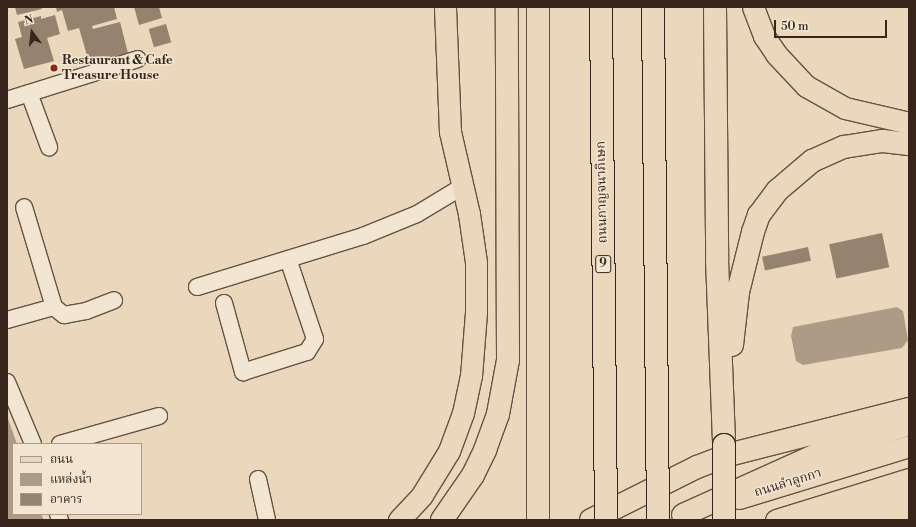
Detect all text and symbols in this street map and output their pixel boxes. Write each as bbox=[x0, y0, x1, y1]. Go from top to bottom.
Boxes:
north arrow bbox=[12, 12, 52, 52]
scale bar bbox=[776, 12, 889, 38]
text: N bbox=[23, 13, 35, 28]
text: 50 m bbox=[781, 19, 809, 34]
place label: Restaurant & Cafe Treasure House bbox=[62, 53, 173, 84]
marker: Restaurant & Cafe Treasure House bbox=[49, 63, 59, 73]
street label: ถนนกาญจนาภิเษก bbox=[593, 141, 611, 243]
road number: 9 bbox=[595, 254, 611, 274]
legend bbox=[12, 443, 142, 515]
text: ถนน bbox=[50, 452, 73, 467]
street label: ถนนลำลูกกา bbox=[753, 465, 823, 501]
text: แหล่งน้ำ bbox=[50, 472, 92, 487]
text: อาคาร bbox=[50, 492, 82, 507]

